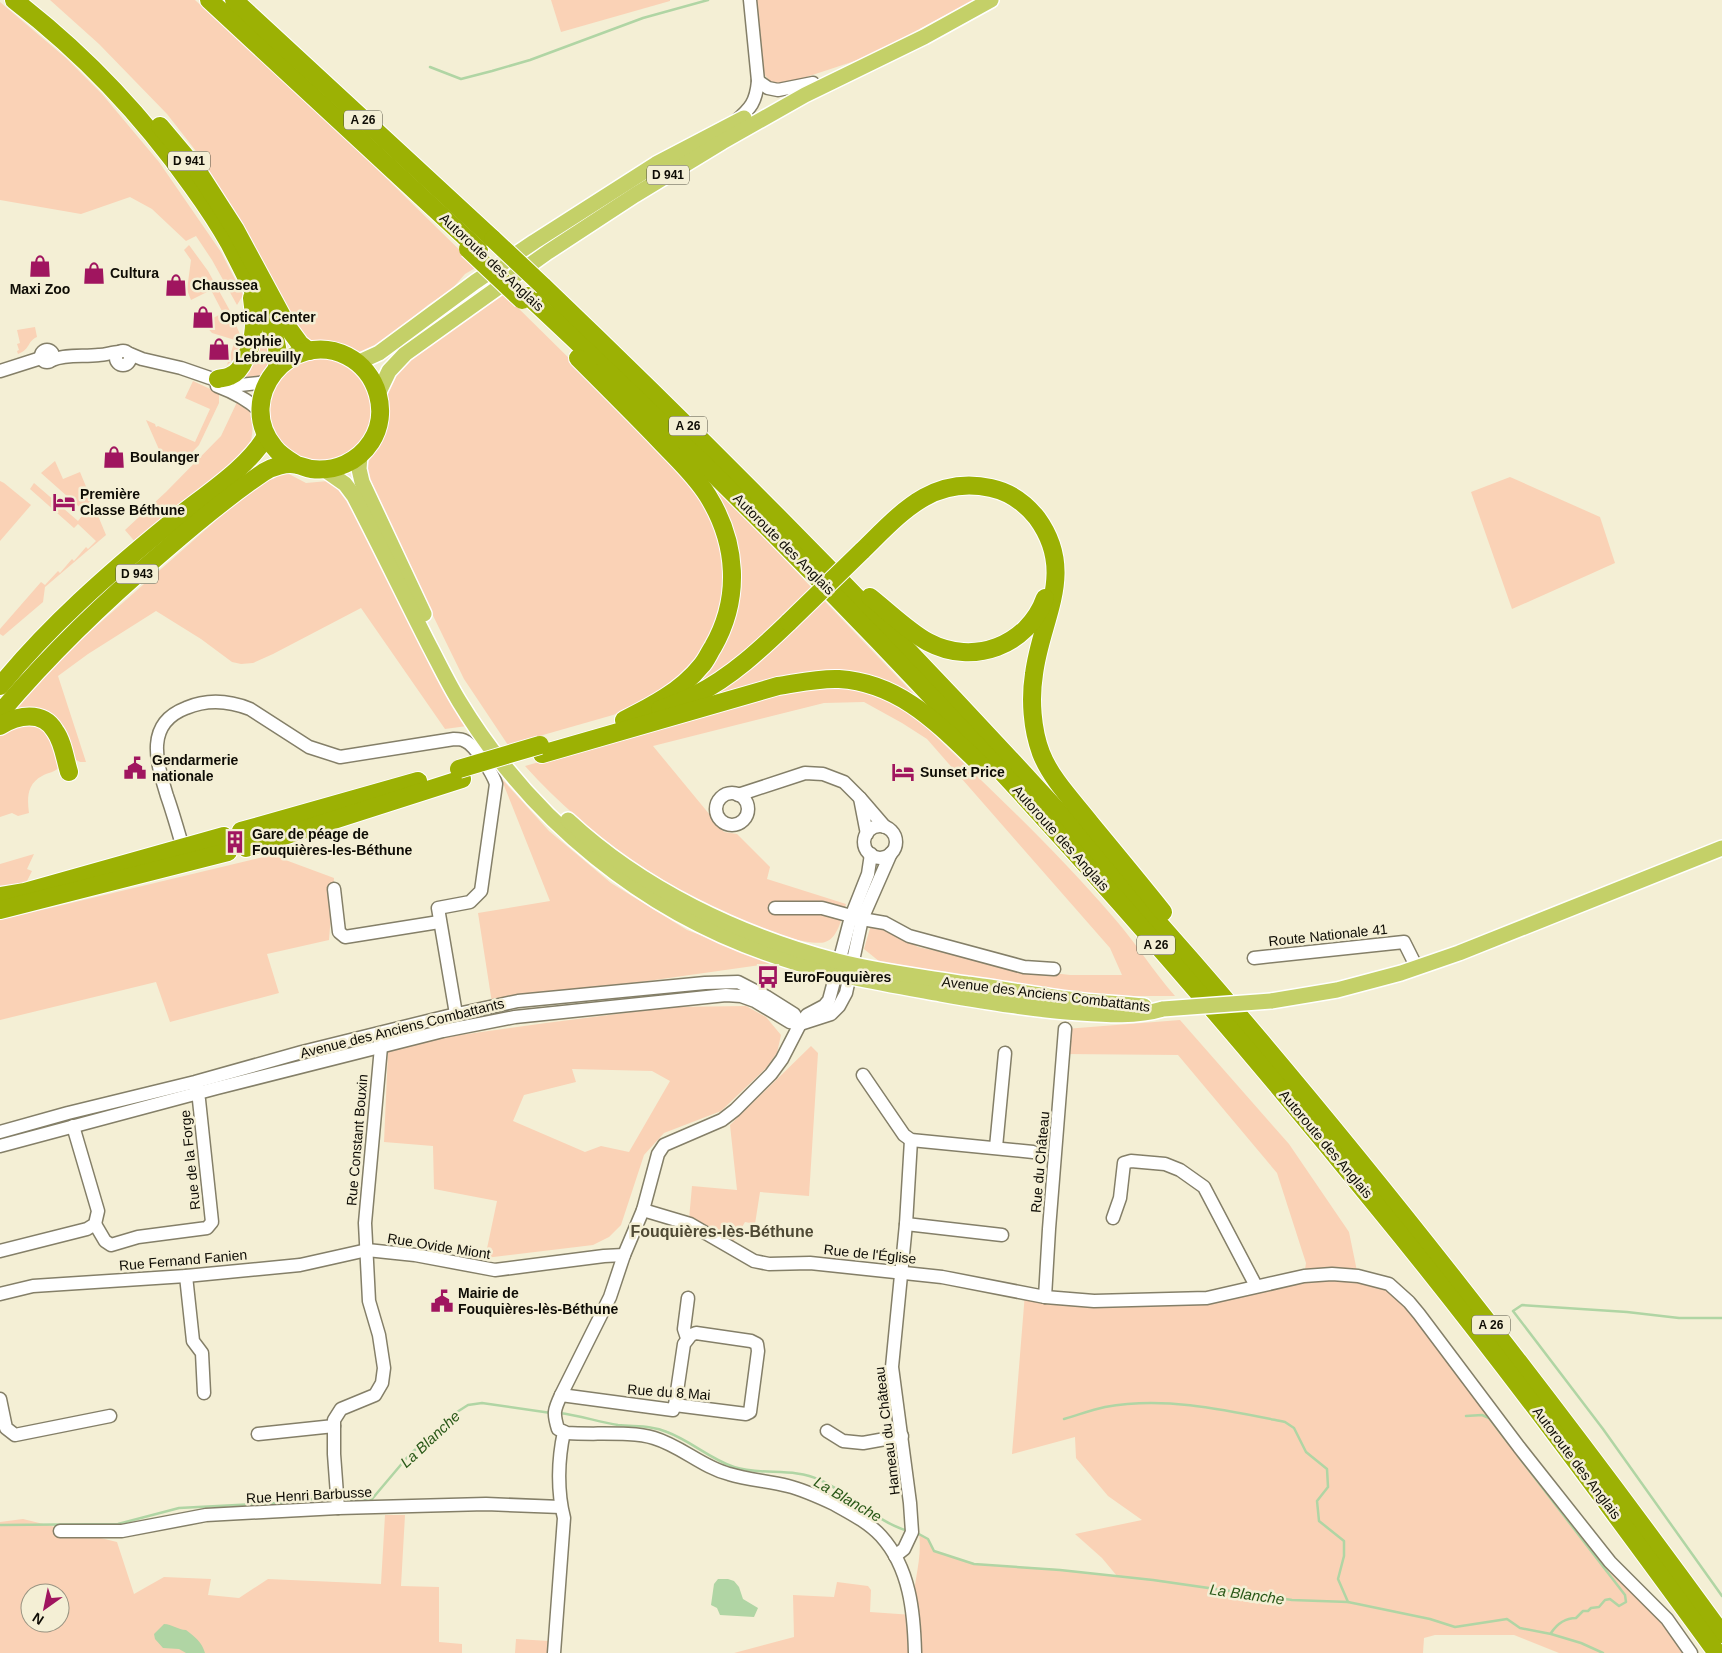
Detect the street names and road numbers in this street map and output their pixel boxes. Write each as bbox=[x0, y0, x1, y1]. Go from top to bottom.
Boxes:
road number: A 26 bbox=[344, 110, 382, 130]
road number: D 941 bbox=[168, 152, 210, 170]
road number: D 941 bbox=[647, 166, 689, 184]
street label: Autoroute des Anglais bbox=[437, 210, 547, 314]
road number: A 26 bbox=[669, 416, 707, 436]
street label: Autoroute des Anglais bbox=[730, 490, 838, 598]
road number: D 943 bbox=[116, 564, 158, 584]
street label: Autoroute des Anglais bbox=[1009, 782, 1113, 894]
street label: Route Nationale 41 bbox=[1268, 921, 1389, 949]
road number: A 26 bbox=[1137, 936, 1175, 954]
street label: Avenue des Anciens Combattants bbox=[941, 973, 1151, 1015]
street label: Avenue des Anciens Combattants bbox=[298, 995, 506, 1061]
street label: Rue Constant Bouxin bbox=[343, 1073, 371, 1207]
street label: Autoroute des Anglais bbox=[1276, 1087, 1376, 1201]
street label: Rue de la Forge bbox=[177, 1109, 203, 1211]
street label: Rue du Château bbox=[1028, 1111, 1052, 1213]
street label: Rue Ovide Miont bbox=[386, 1230, 492, 1262]
street label: Rue de l'Église bbox=[823, 1241, 917, 1267]
street label: Rue Fernand Fanien bbox=[118, 1246, 248, 1274]
road number: A 26 bbox=[1472, 1316, 1510, 1334]
street label: Hameau du Château bbox=[871, 1366, 903, 1496]
street label: Rue du 8 Mai bbox=[627, 1381, 711, 1403]
street label: Autoroute des Anglais bbox=[1530, 1404, 1624, 1522]
street label: Rue Henri Barbusse bbox=[246, 1484, 373, 1506]

